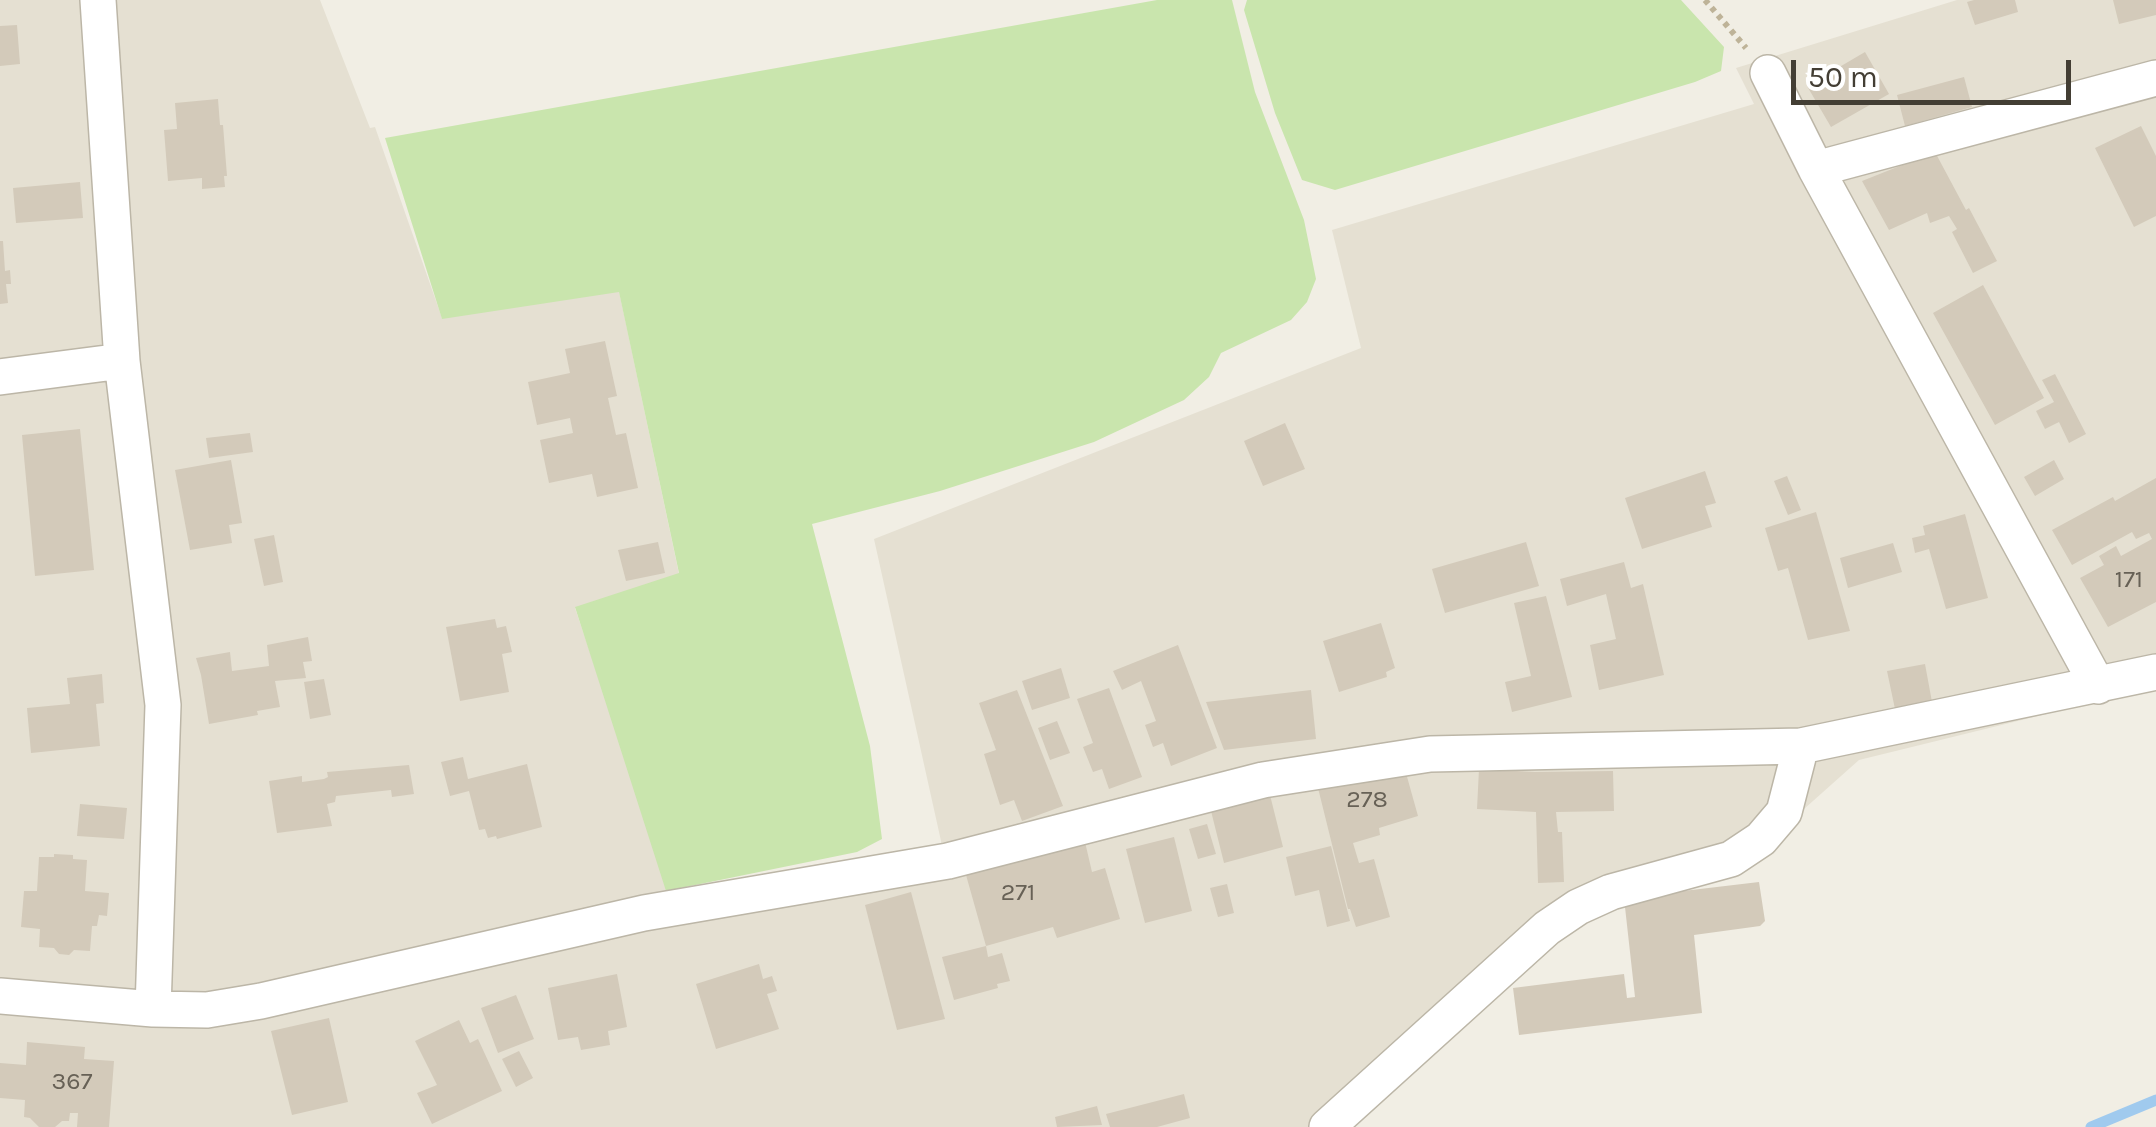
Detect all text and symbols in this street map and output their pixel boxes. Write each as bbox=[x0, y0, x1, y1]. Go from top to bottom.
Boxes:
scale bar bbox=[1796, 40, 2076, 102]
text: 50 m bbox=[1808, 59, 1878, 95]
house number: 171 bbox=[2115, 565, 2143, 595]
house number: 278 bbox=[1346, 785, 1388, 815]
house number: 271 bbox=[1001, 878, 1035, 908]
house number: 367 bbox=[52, 1067, 92, 1097]

